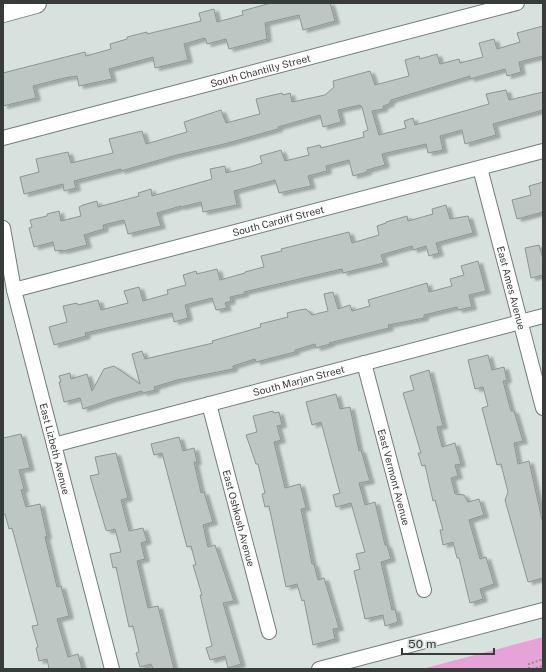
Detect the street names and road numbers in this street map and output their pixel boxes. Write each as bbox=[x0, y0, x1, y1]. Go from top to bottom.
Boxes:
street label: South Chantilly Street bbox=[209, 51, 312, 89]
street label: South Cardiff Street bbox=[231, 203, 325, 238]
street label: East Ames Avenue bbox=[495, 245, 528, 331]
street label: South Marjan Street bbox=[252, 363, 346, 398]
street label: East Lizbeth Avenue bbox=[38, 402, 73, 496]
street label: East Vermont Avenue bbox=[376, 428, 413, 527]
street label: East Oshkosh Avenue bbox=[221, 468, 258, 568]

